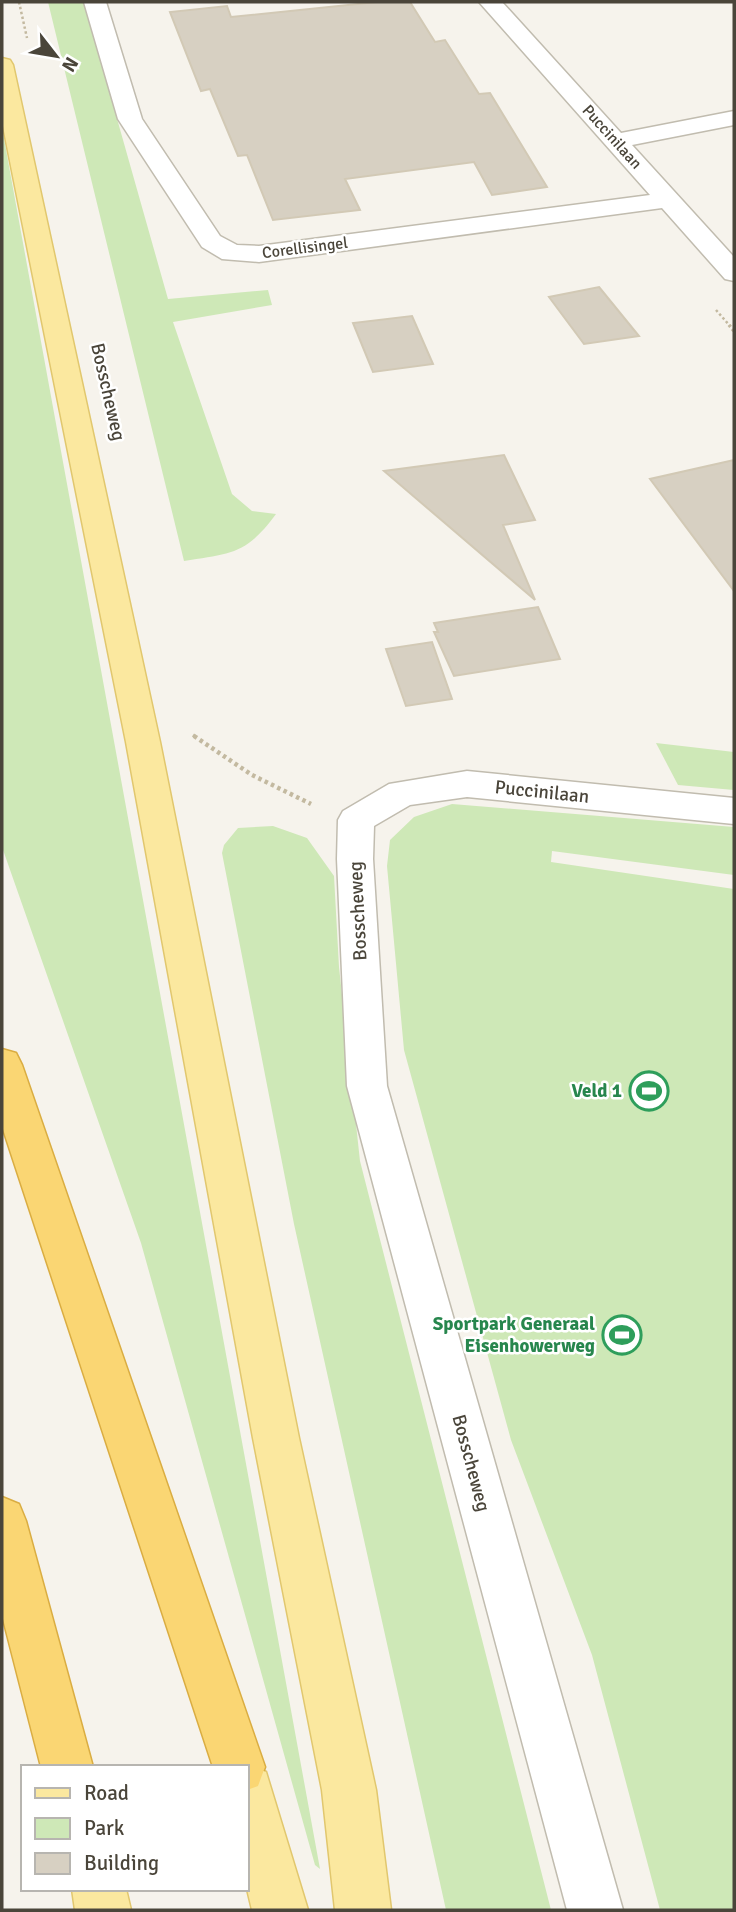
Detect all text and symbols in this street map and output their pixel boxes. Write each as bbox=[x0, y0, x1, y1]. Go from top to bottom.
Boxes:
north arrow bbox=[21, 21, 91, 91]
text: N bbox=[56, 52, 83, 76]
street label: Puccinilaan bbox=[578, 101, 646, 173]
street label: Corellisingel bbox=[261, 233, 349, 263]
street label: Bosscheweg bbox=[85, 341, 131, 443]
street label: Puccinilaan bbox=[494, 775, 590, 809]
street label: Bosscheweg bbox=[343, 861, 373, 961]
sports icon: Veld 1 bbox=[628, 1070, 670, 1112]
place label: Veld 1 bbox=[571, 1079, 622, 1103]
place label: Sportpark Generaal Eisenhowerweg bbox=[433, 1312, 595, 1358]
sports icon: Sportpark Generaal Eisenhowerweg bbox=[601, 1314, 643, 1356]
street label: Bosscheweg bbox=[447, 1412, 495, 1514]
legend bbox=[21, 1765, 248, 1891]
text: Road bbox=[84, 1780, 129, 1806]
text: Park bbox=[84, 1815, 125, 1841]
text: Building bbox=[84, 1850, 159, 1876]

